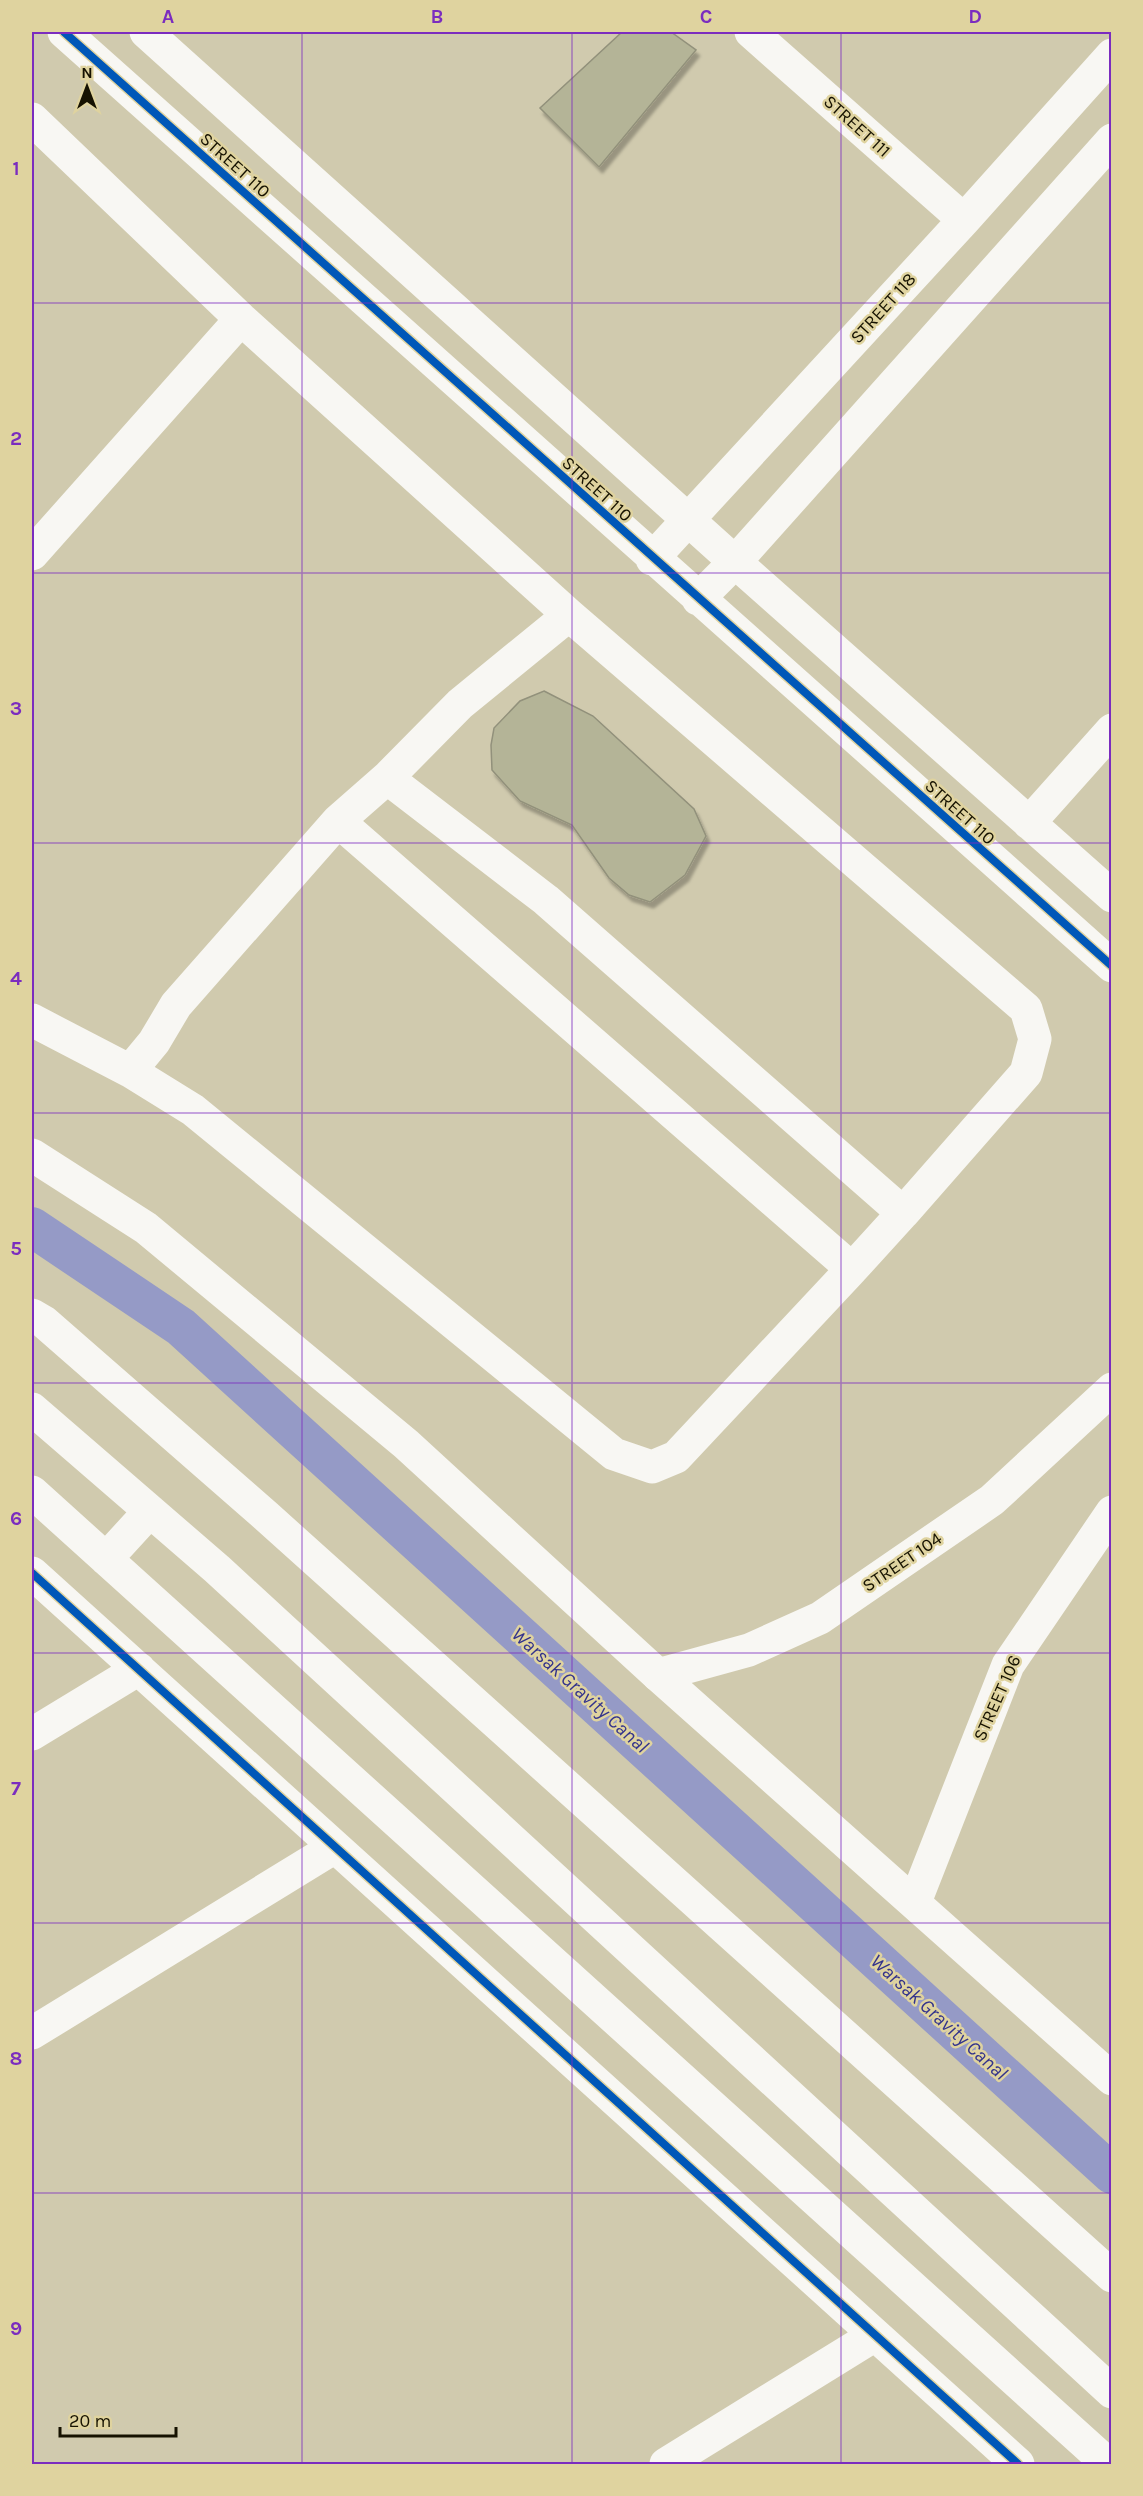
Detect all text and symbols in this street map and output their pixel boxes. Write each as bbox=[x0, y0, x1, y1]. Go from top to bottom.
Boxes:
text: A bbox=[162, 5, 175, 28]
text: B bbox=[431, 5, 443, 28]
text: C bbox=[700, 5, 712, 28]
text: D bbox=[968, 5, 982, 28]
north arrow bbox=[57, 57, 117, 117]
text: N bbox=[81, 63, 93, 82]
street label: STREET 111 bbox=[819, 90, 895, 162]
street label: STREET 110 bbox=[195, 128, 275, 202]
text: 1 bbox=[12, 157, 20, 180]
street label: STREET 118 bbox=[846, 268, 920, 348]
text: 2 bbox=[10, 427, 22, 450]
street label: STREET 110 bbox=[557, 452, 637, 526]
text: 3 bbox=[10, 697, 22, 720]
street label: STREET 110 bbox=[920, 775, 1000, 849]
text: 4 bbox=[10, 967, 22, 990]
text: 5 bbox=[10, 1237, 22, 1260]
text: 6 bbox=[10, 1507, 22, 1530]
street label: STREET 104 bbox=[858, 1527, 946, 1597]
water label: Warsak Gravity Canal bbox=[507, 1622, 653, 1758]
street label: STREET 106 bbox=[968, 1652, 1026, 1744]
text: 7 bbox=[11, 1777, 21, 1800]
water label: Warsak Gravity Canal bbox=[866, 1949, 1012, 2085]
text: 8 bbox=[10, 2047, 22, 2070]
text: 9 bbox=[10, 2317, 22, 2340]
scale bar bbox=[60, 2400, 176, 2438]
text: 20 m bbox=[69, 2410, 111, 2432]

